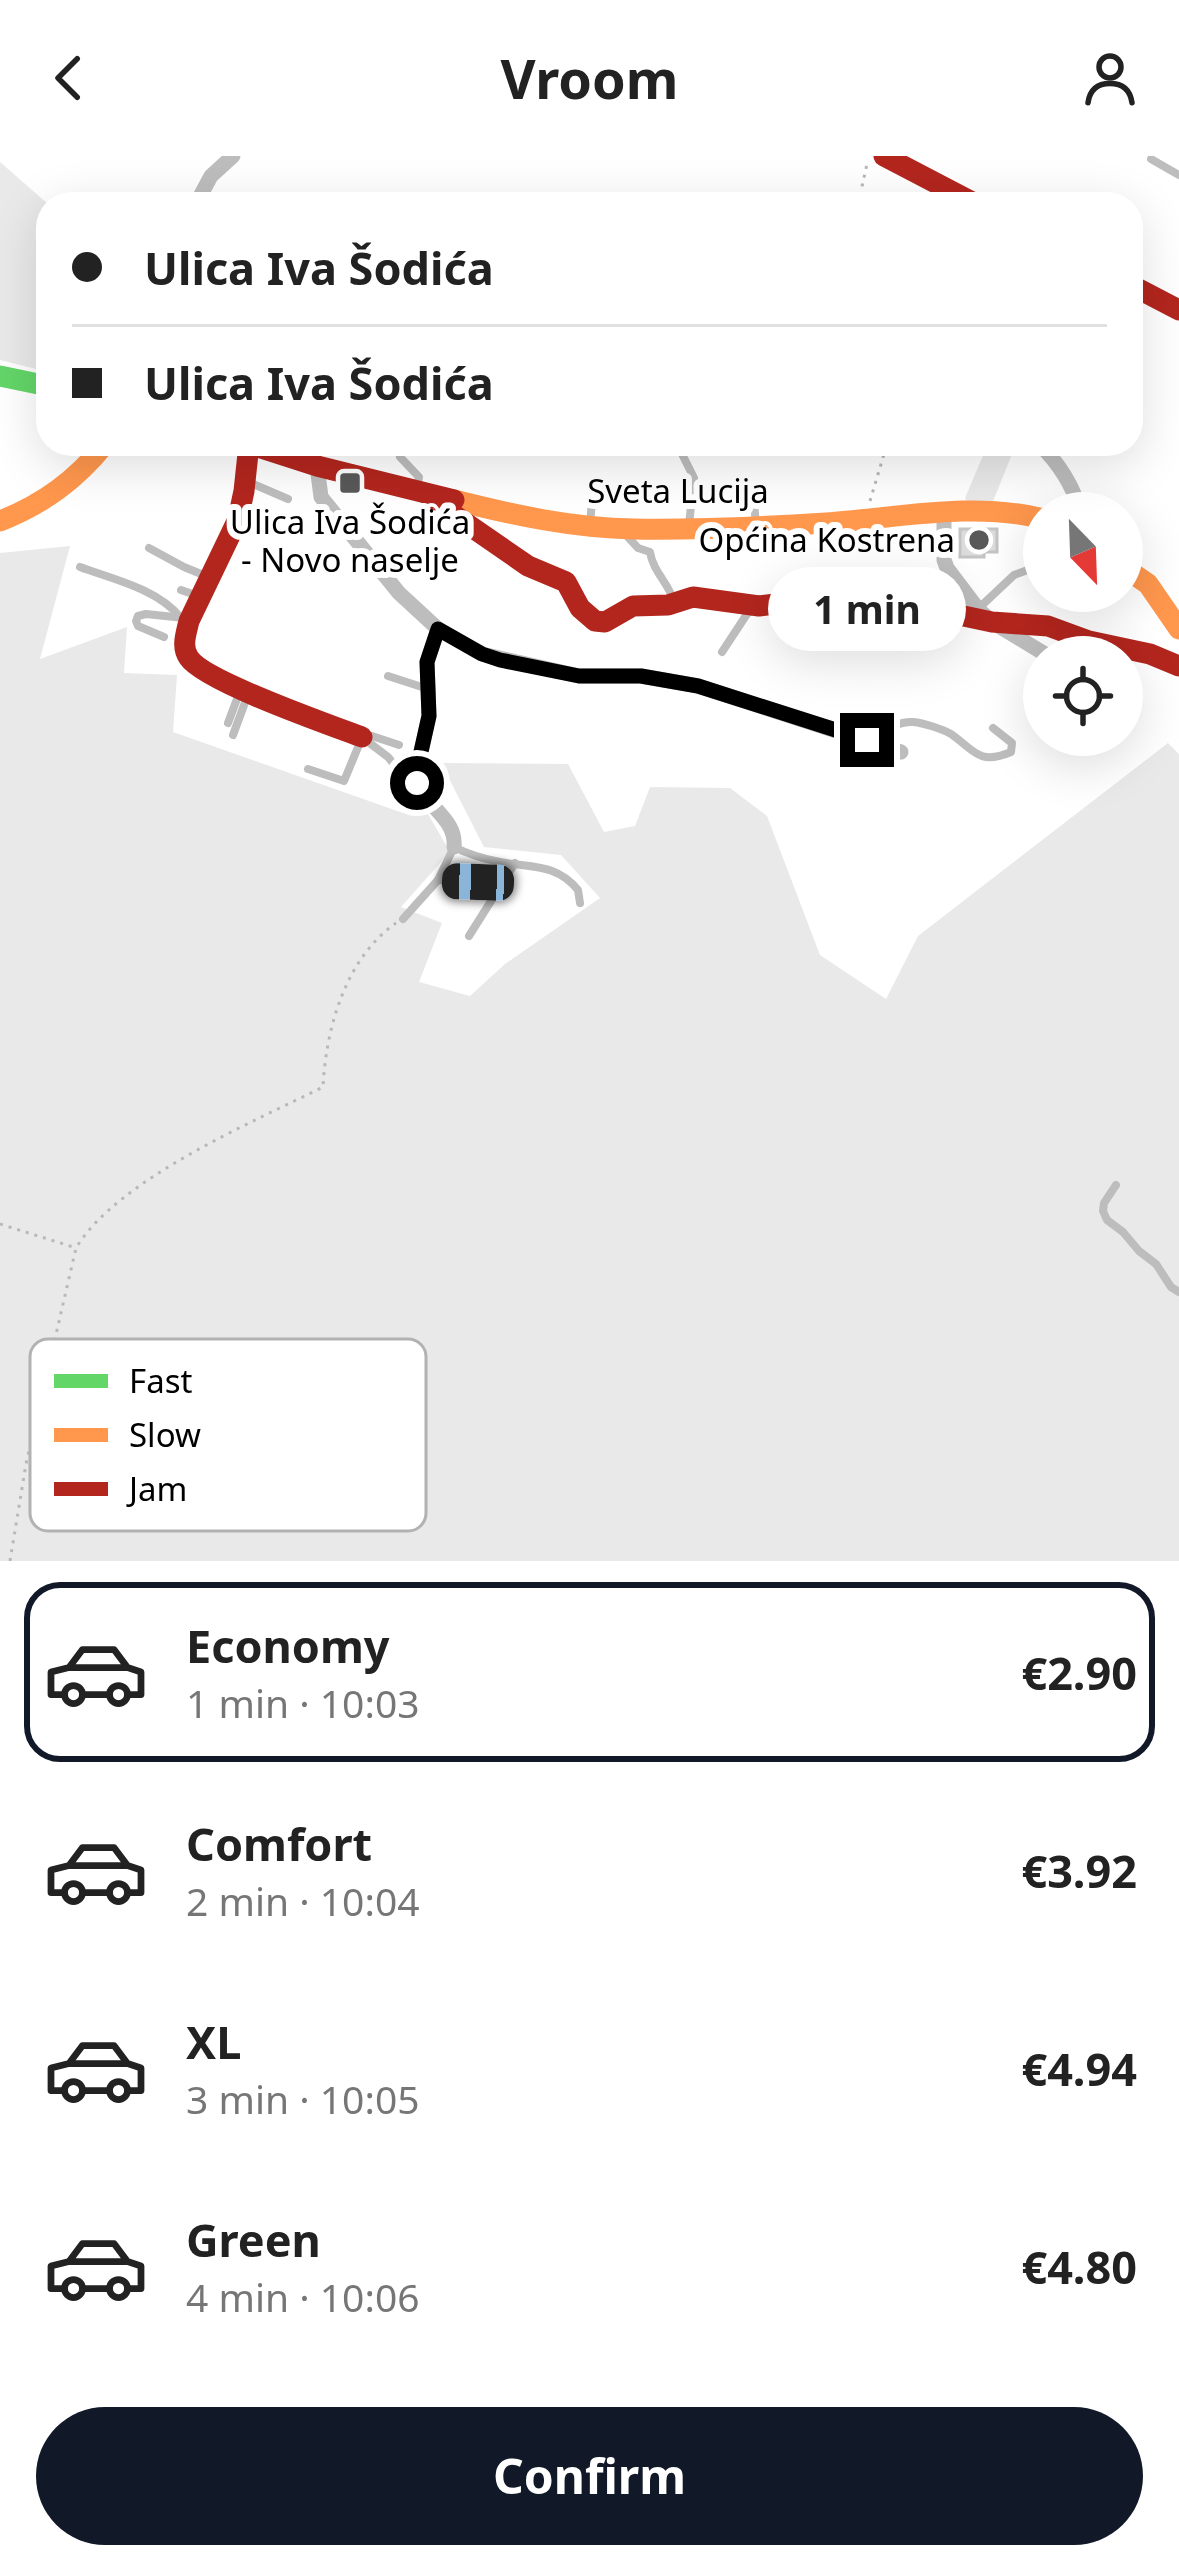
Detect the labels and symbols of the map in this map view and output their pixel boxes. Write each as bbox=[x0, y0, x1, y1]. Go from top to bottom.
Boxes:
street label: Sveta Lucija bbox=[587, 468, 769, 513]
marker: Ulica Iva Šodića - Novo naselje bbox=[337, 470, 363, 496]
north arrow bbox=[1023, 492, 1143, 612]
place label: Ulica Iva Šodića - Novo naselje bbox=[230, 499, 470, 582]
place label: Općina Kostrena bbox=[698, 517, 955, 562]
marker: Općina Kostrena bbox=[966, 527, 992, 553]
callout: 1 min bbox=[768, 566, 966, 650]
route end bbox=[840, 713, 894, 767]
route start bbox=[390, 756, 444, 810]
car bbox=[441, 863, 515, 901]
legend bbox=[30, 1339, 426, 1531]
text: Fast bbox=[129, 1358, 192, 1403]
text: Slow bbox=[129, 1412, 201, 1457]
text: Jam bbox=[126, 1466, 187, 1511]

